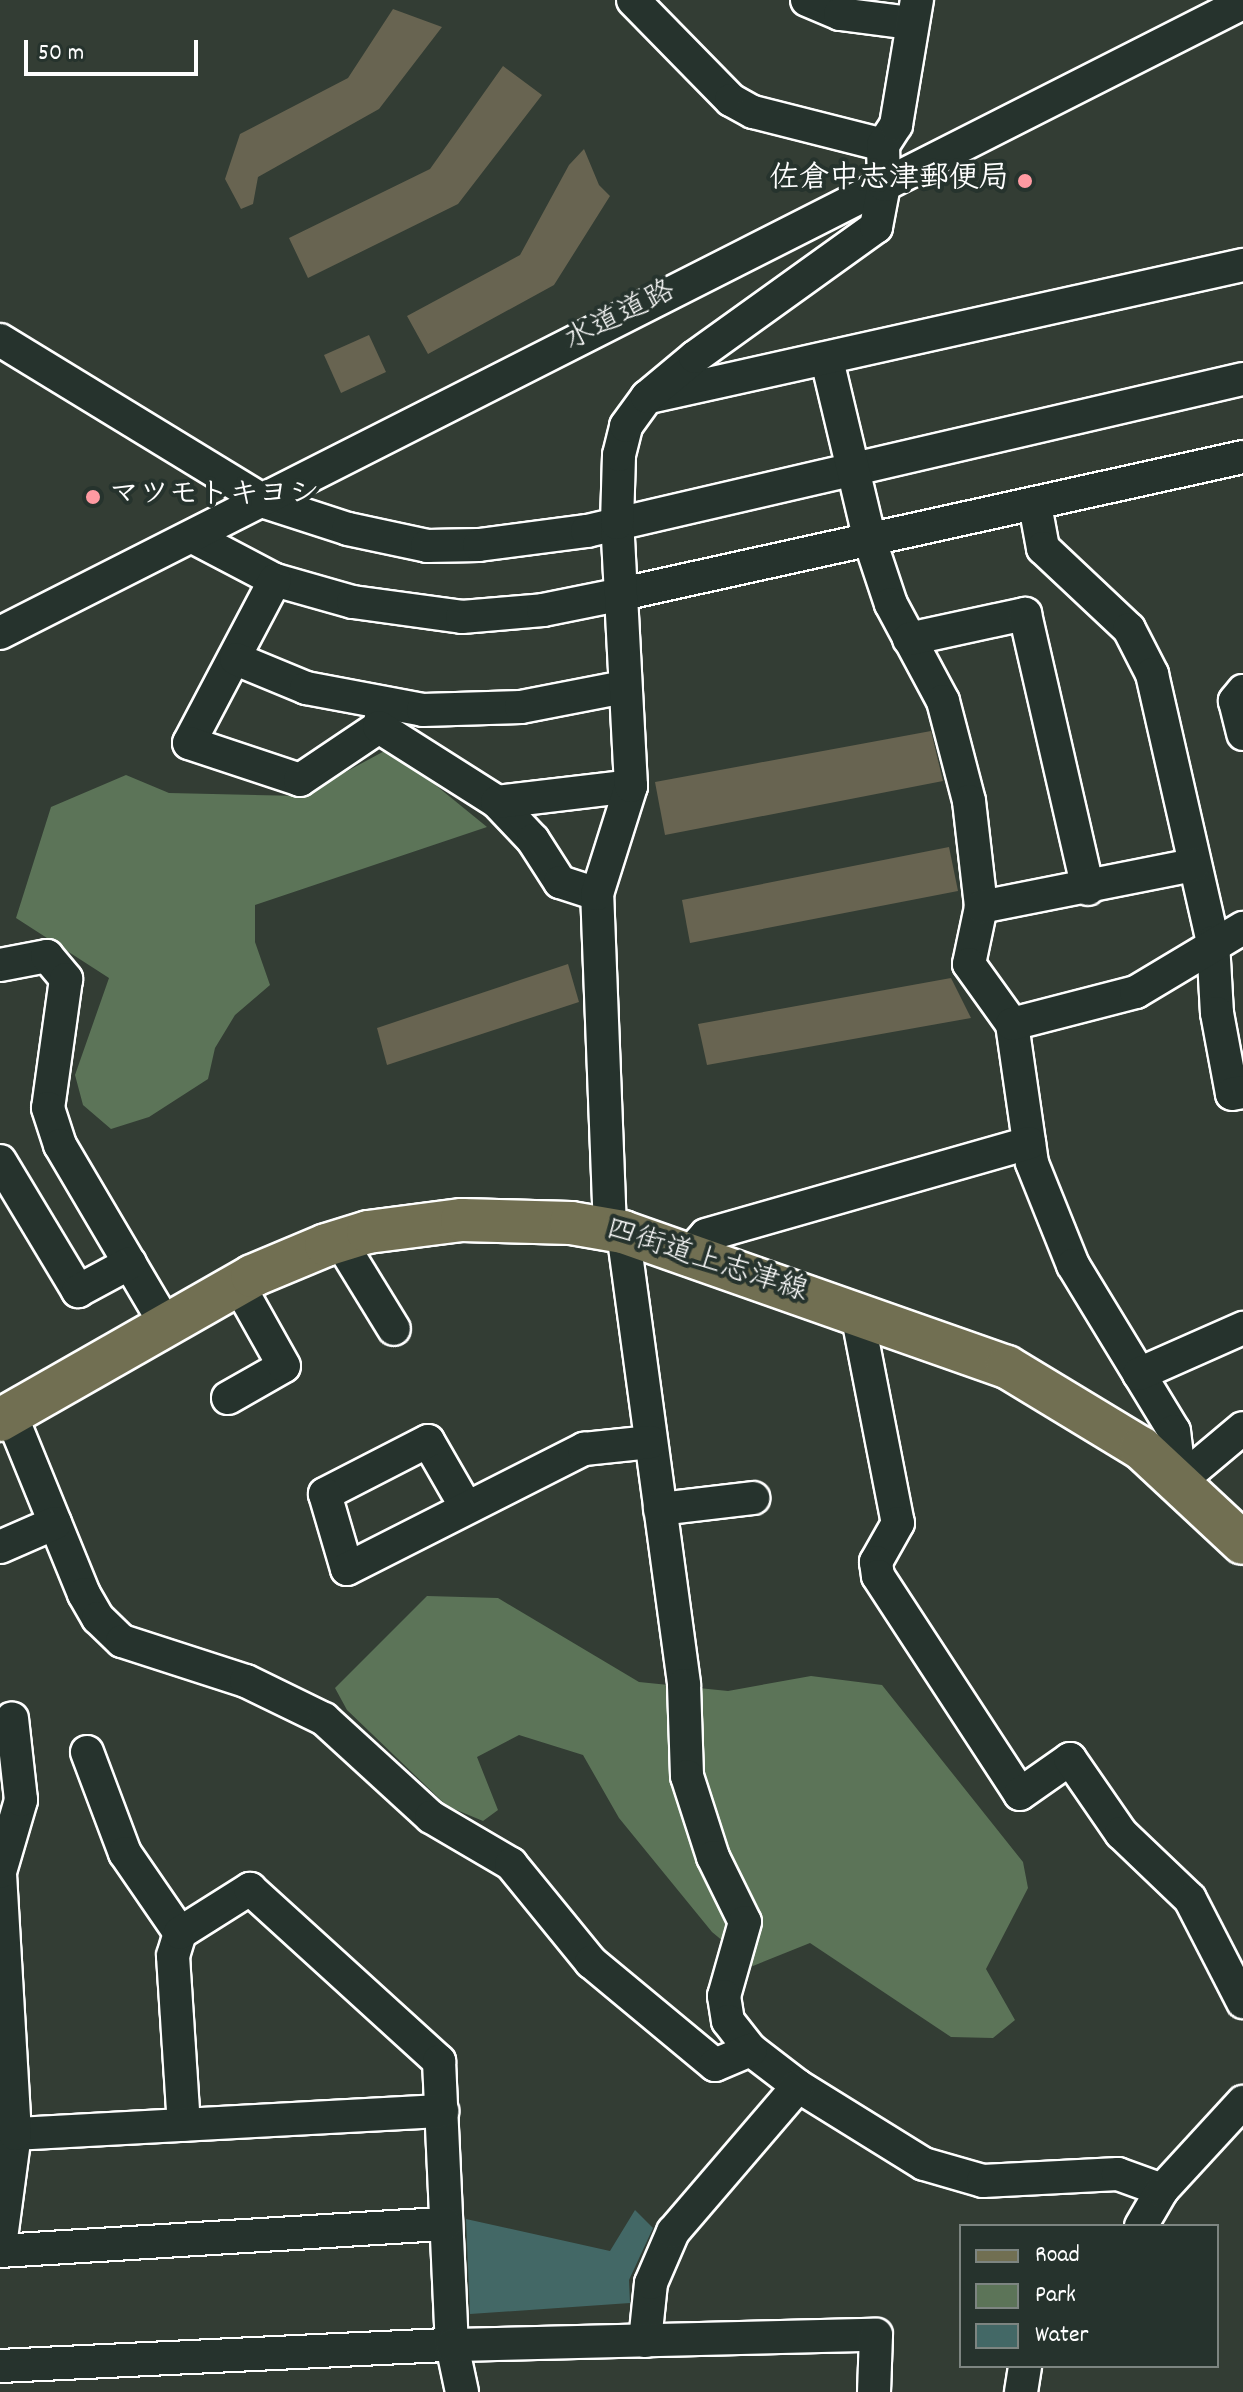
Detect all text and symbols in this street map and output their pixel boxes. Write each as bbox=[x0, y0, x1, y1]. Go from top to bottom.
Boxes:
scale bar bbox=[28, 24, 202, 74]
text: 50 m bbox=[38, 37, 84, 71]
place label: 佐倉中志津郵便局 bbox=[769, 163, 1009, 199]
marker: 佐倉中志津郵便局 bbox=[1016, 172, 1034, 190]
street label: 水道道路 bbox=[559, 275, 683, 361]
place label: マツモトキヨシ bbox=[109, 479, 319, 515]
marker: マツモトキヨシ bbox=[84, 488, 102, 506]
street label: 四街道上志津線 bbox=[601, 1213, 811, 1313]
legend bbox=[959, 2224, 1219, 2368]
text: Road bbox=[1035, 2239, 1080, 2273]
text: Park bbox=[1035, 2279, 1076, 2313]
text: Water bbox=[1035, 2319, 1088, 2353]

